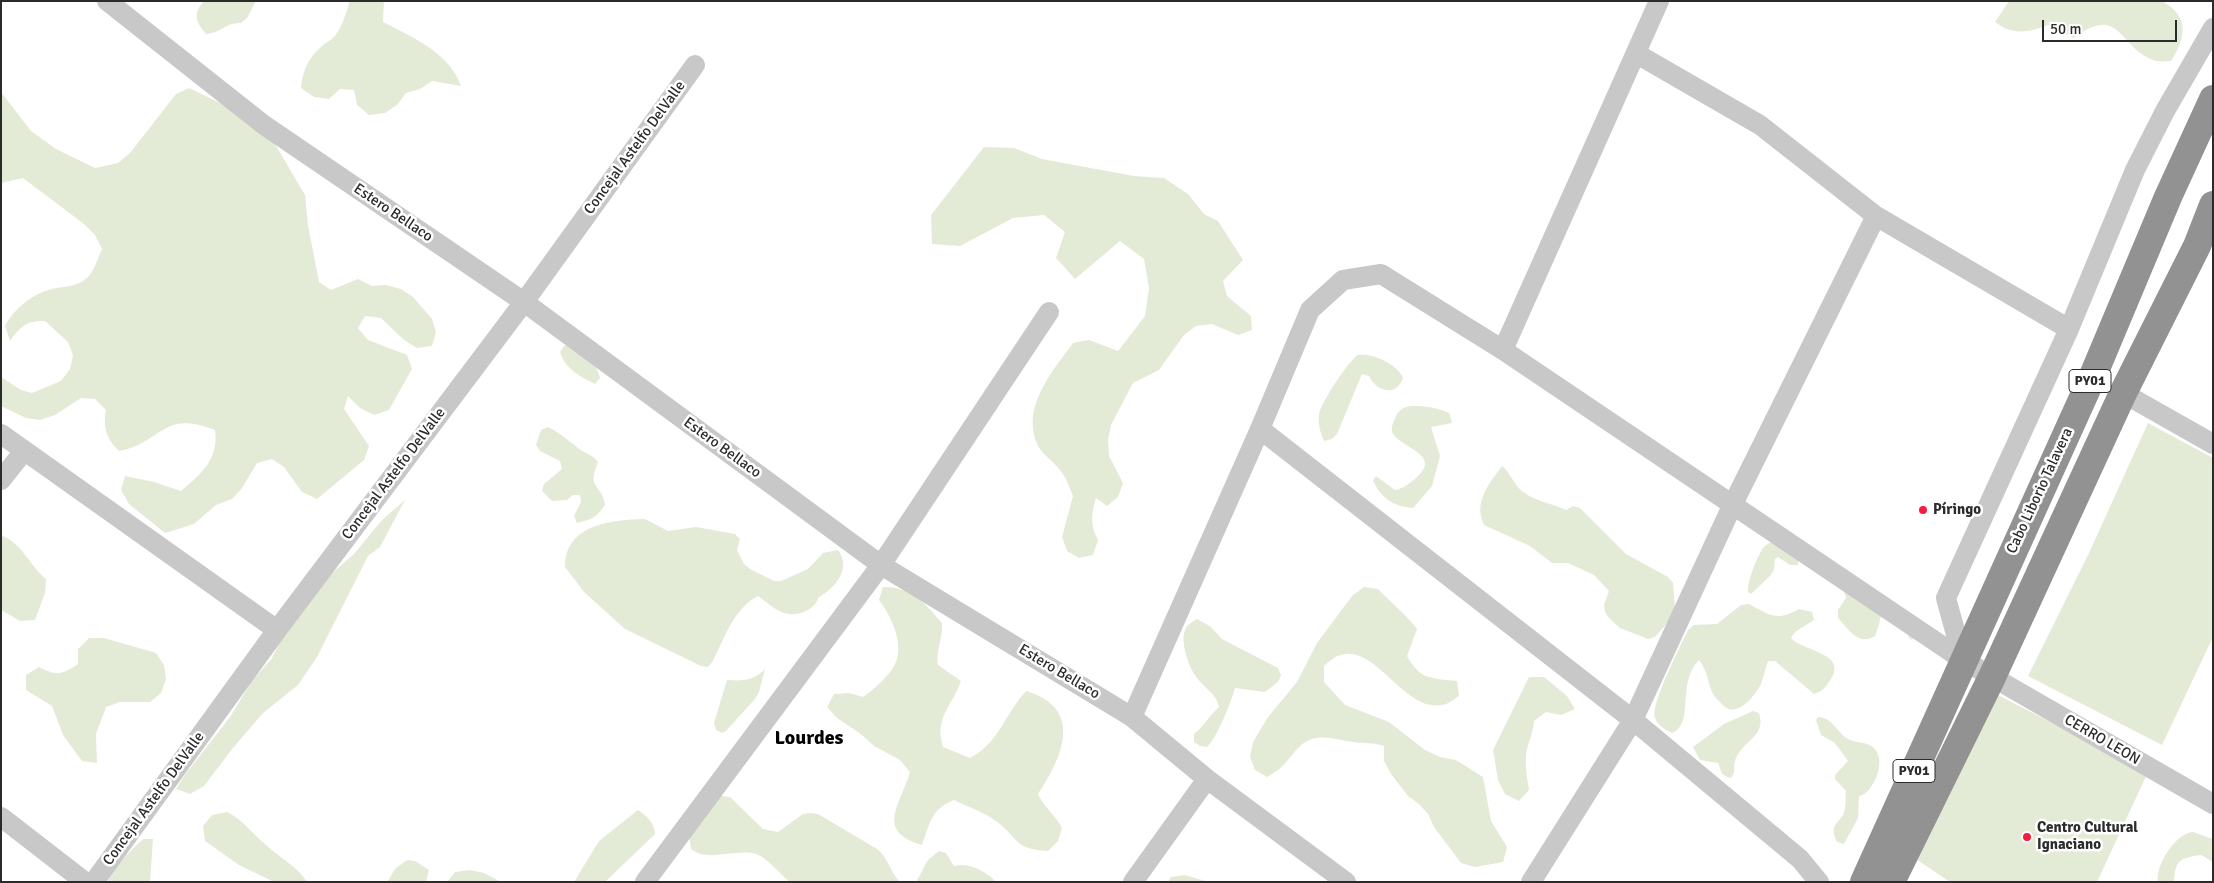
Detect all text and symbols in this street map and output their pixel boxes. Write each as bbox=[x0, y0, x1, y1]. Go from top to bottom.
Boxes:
scale bar bbox=[2044, 10, 2179, 42]
text: 50 m bbox=[2050, 20, 2081, 38]
street label: Concejal Astelfo DelValle bbox=[580, 78, 690, 218]
street label: Estero Bellaco bbox=[350, 180, 436, 246]
road number: PY01 bbox=[2069, 370, 2111, 392]
street label: Concejal Astelfo DelValle bbox=[338, 404, 450, 544]
street label: Estero Bellaco bbox=[680, 414, 764, 482]
street label: Cabo Liborio Talavera bbox=[2003, 425, 2077, 557]
place label: Píringo bbox=[1933, 501, 1981, 519]
marker: Píringo bbox=[1917, 504, 1929, 516]
street label: Estero Bellaco bbox=[1015, 641, 1103, 703]
street label: CERRO LEON bbox=[2061, 711, 2143, 769]
district label: Lourdes bbox=[775, 727, 843, 751]
street label: Concejal Astelfo DelValle bbox=[99, 729, 209, 869]
road number: PY01 bbox=[1893, 759, 1935, 782]
place label: Centro Cultural Ignaciano bbox=[2037, 819, 2138, 854]
marker: Centro Cultural Ignaciano bbox=[2021, 831, 2033, 843]

